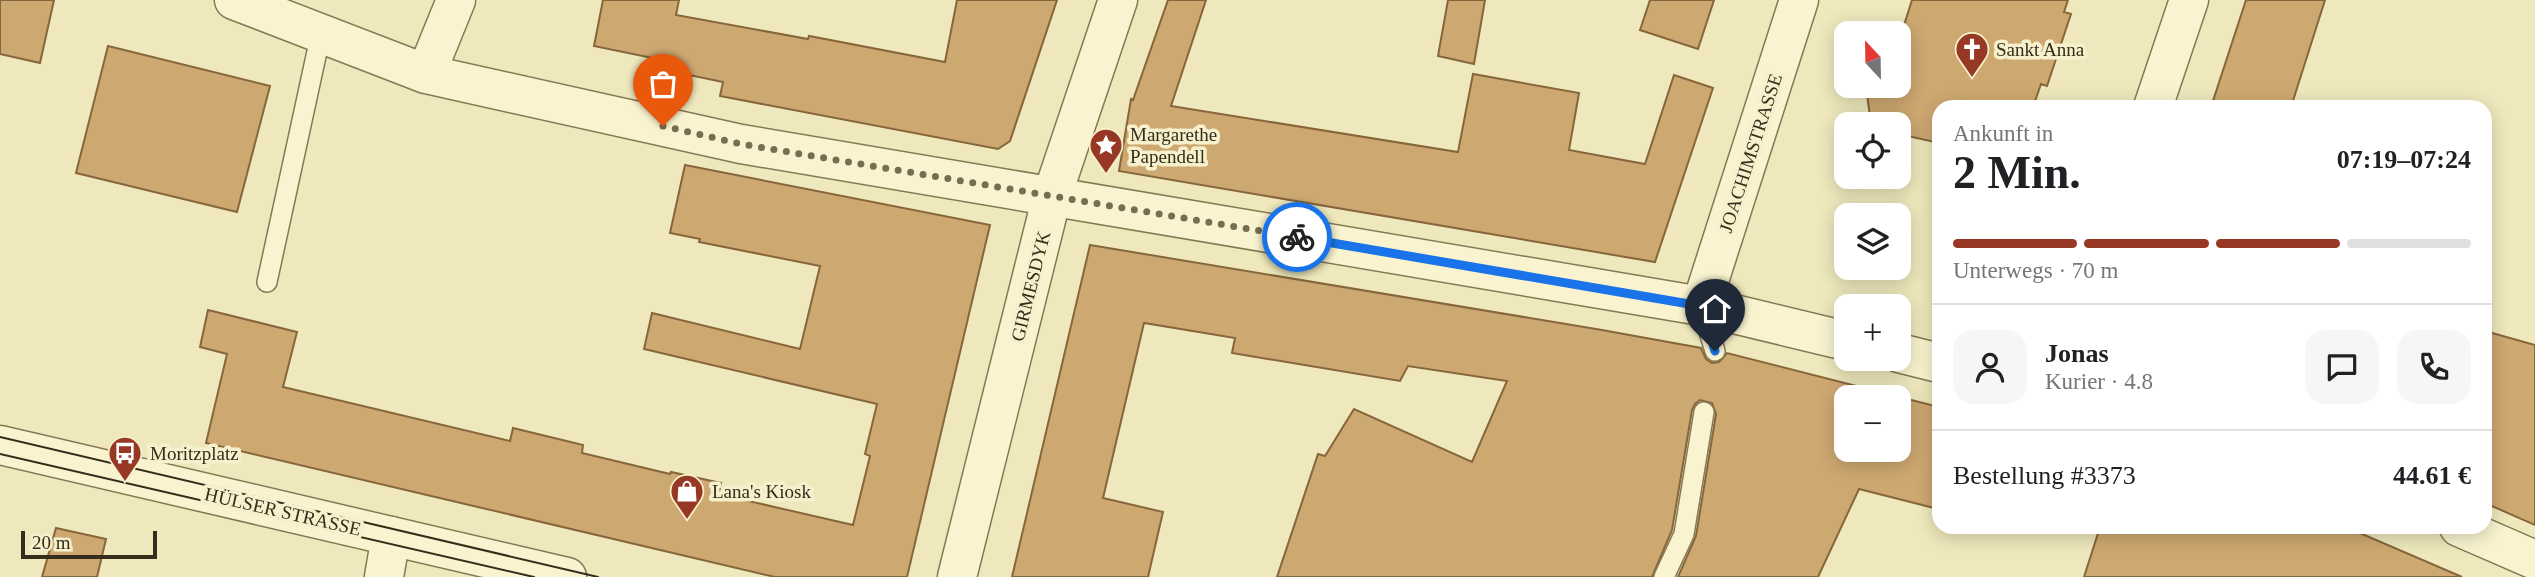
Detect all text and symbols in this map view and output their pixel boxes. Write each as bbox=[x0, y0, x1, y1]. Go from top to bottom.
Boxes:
north arrow bbox=[1834, 21, 1911, 98]
map controls bbox=[1834, 21, 1911, 462]
church icon: Sankt Anna bbox=[1953, 30, 1991, 79]
place label: Sankt Anna bbox=[1996, 39, 2085, 60]
pin bbox=[633, 54, 693, 126]
icon: bag bbox=[644, 65, 682, 103]
street label: JOACHIMSTRASSE bbox=[1715, 71, 1786, 235]
button: locate bbox=[1834, 112, 1911, 189]
text: Ankunft in bbox=[1953, 121, 2053, 146]
place label: Margarethe Papendell bbox=[1130, 124, 1217, 167]
place icon: Margarethe Papendell bbox=[1087, 126, 1125, 175]
text: 07:19–07:24 bbox=[2337, 145, 2471, 174]
text: 2 Min. bbox=[1953, 147, 2081, 198]
courier bbox=[1262, 202, 1332, 272]
button: layers bbox=[1834, 203, 1911, 280]
icon: bike bbox=[1278, 218, 1316, 256]
street label: GIRMESDYK bbox=[1007, 229, 1054, 343]
text: Unterwegs · 70 m bbox=[1953, 258, 2118, 283]
pin bbox=[1685, 279, 1745, 351]
icon: home bbox=[1696, 290, 1734, 328]
button: + bbox=[1834, 294, 1911, 371]
button: person bbox=[1953, 330, 2027, 404]
button: chat bbox=[2305, 330, 2379, 404]
button: phone bbox=[2397, 330, 2471, 404]
text: Jonas bbox=[2045, 339, 2109, 368]
text: Kurier · 4.8 bbox=[2045, 369, 2153, 394]
button: − bbox=[1834, 385, 1911, 462]
bus stop icon: Moritzplatz bbox=[106, 434, 144, 483]
place label: Moritzplatz bbox=[150, 443, 239, 464]
text: Bestellung #3373 bbox=[1953, 461, 2136, 490]
text: 44.61 € bbox=[2393, 461, 2471, 490]
shop icon: Lana's Kiosk bbox=[668, 472, 706, 521]
place label: Lana's Kiosk bbox=[712, 481, 811, 502]
street label: HÜLSER STRASSE bbox=[203, 483, 363, 540]
scale bar bbox=[21, 528, 158, 560]
text: 20 m bbox=[32, 532, 71, 553]

